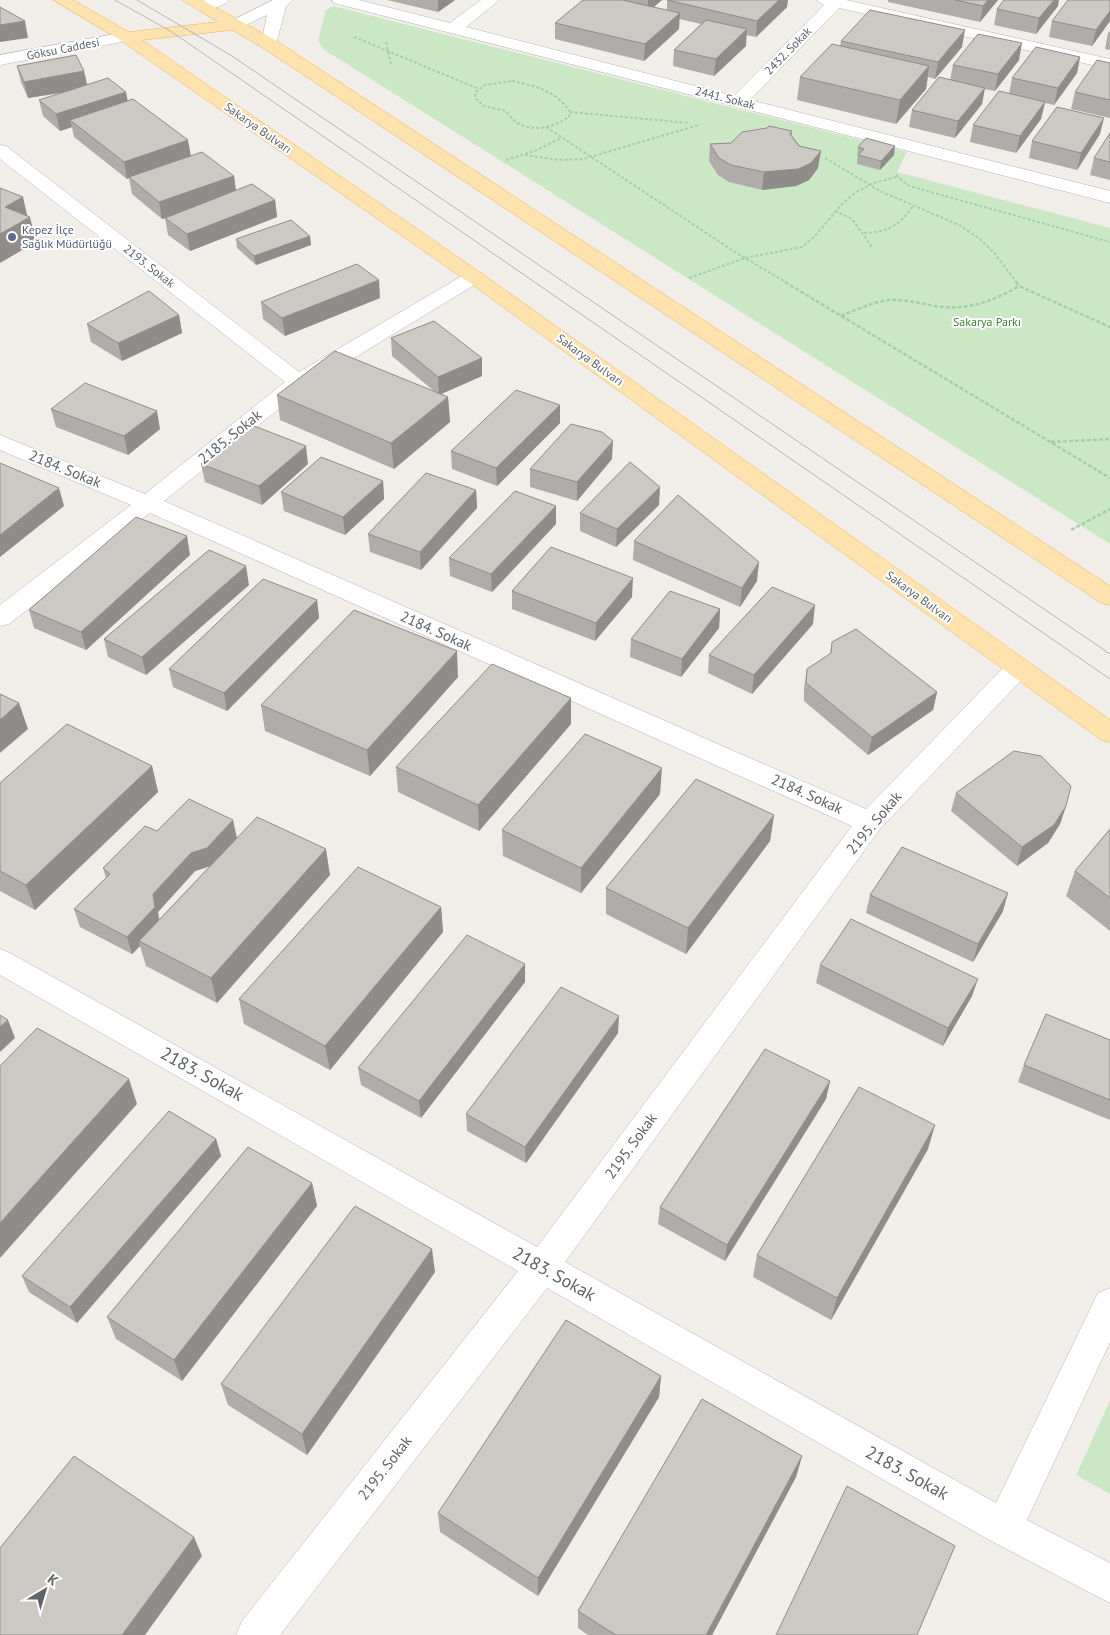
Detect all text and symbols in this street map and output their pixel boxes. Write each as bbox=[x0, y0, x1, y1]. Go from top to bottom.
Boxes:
street label: 2432. Sokak bbox=[761, 23, 814, 78]
street label: Göksu Caddesi bbox=[25, 34, 101, 63]
street label: 2441. Sokak bbox=[694, 83, 757, 112]
street label: Sakarya Bulvarı bbox=[222, 99, 295, 156]
place label: Kepez İlçe Sağlık Müdürlüğü bbox=[22, 222, 112, 251]
marker: Kepez İlçe Sağlık Müdürlüğü bbox=[6, 231, 18, 243]
street label: 2193. Sokak bbox=[121, 241, 178, 291]
park label: Sakarya Parkı bbox=[953, 314, 1021, 329]
street label: Sakarya Bulvarı bbox=[554, 330, 627, 389]
street label: 2185. Sokak bbox=[194, 405, 266, 468]
street label: 2184. Sokak bbox=[26, 445, 105, 492]
street label: Sakarya Bulvarı bbox=[883, 567, 956, 626]
street label: 2184. Sokak bbox=[397, 606, 476, 655]
street label: 2184. Sokak bbox=[768, 769, 847, 818]
street label: 2195. Sokak bbox=[842, 787, 906, 858]
street label: 2183. Sokak bbox=[156, 1041, 248, 1106]
street label: 2195. Sokak bbox=[600, 1108, 661, 1182]
street label: 2183. Sokak bbox=[508, 1241, 600, 1306]
street label: 2195. Sokak bbox=[354, 1431, 416, 1504]
street label: 2183. Sokak bbox=[861, 1440, 953, 1505]
north arrow bbox=[20, 1565, 70, 1615]
text: K bbox=[44, 1570, 62, 1590]

